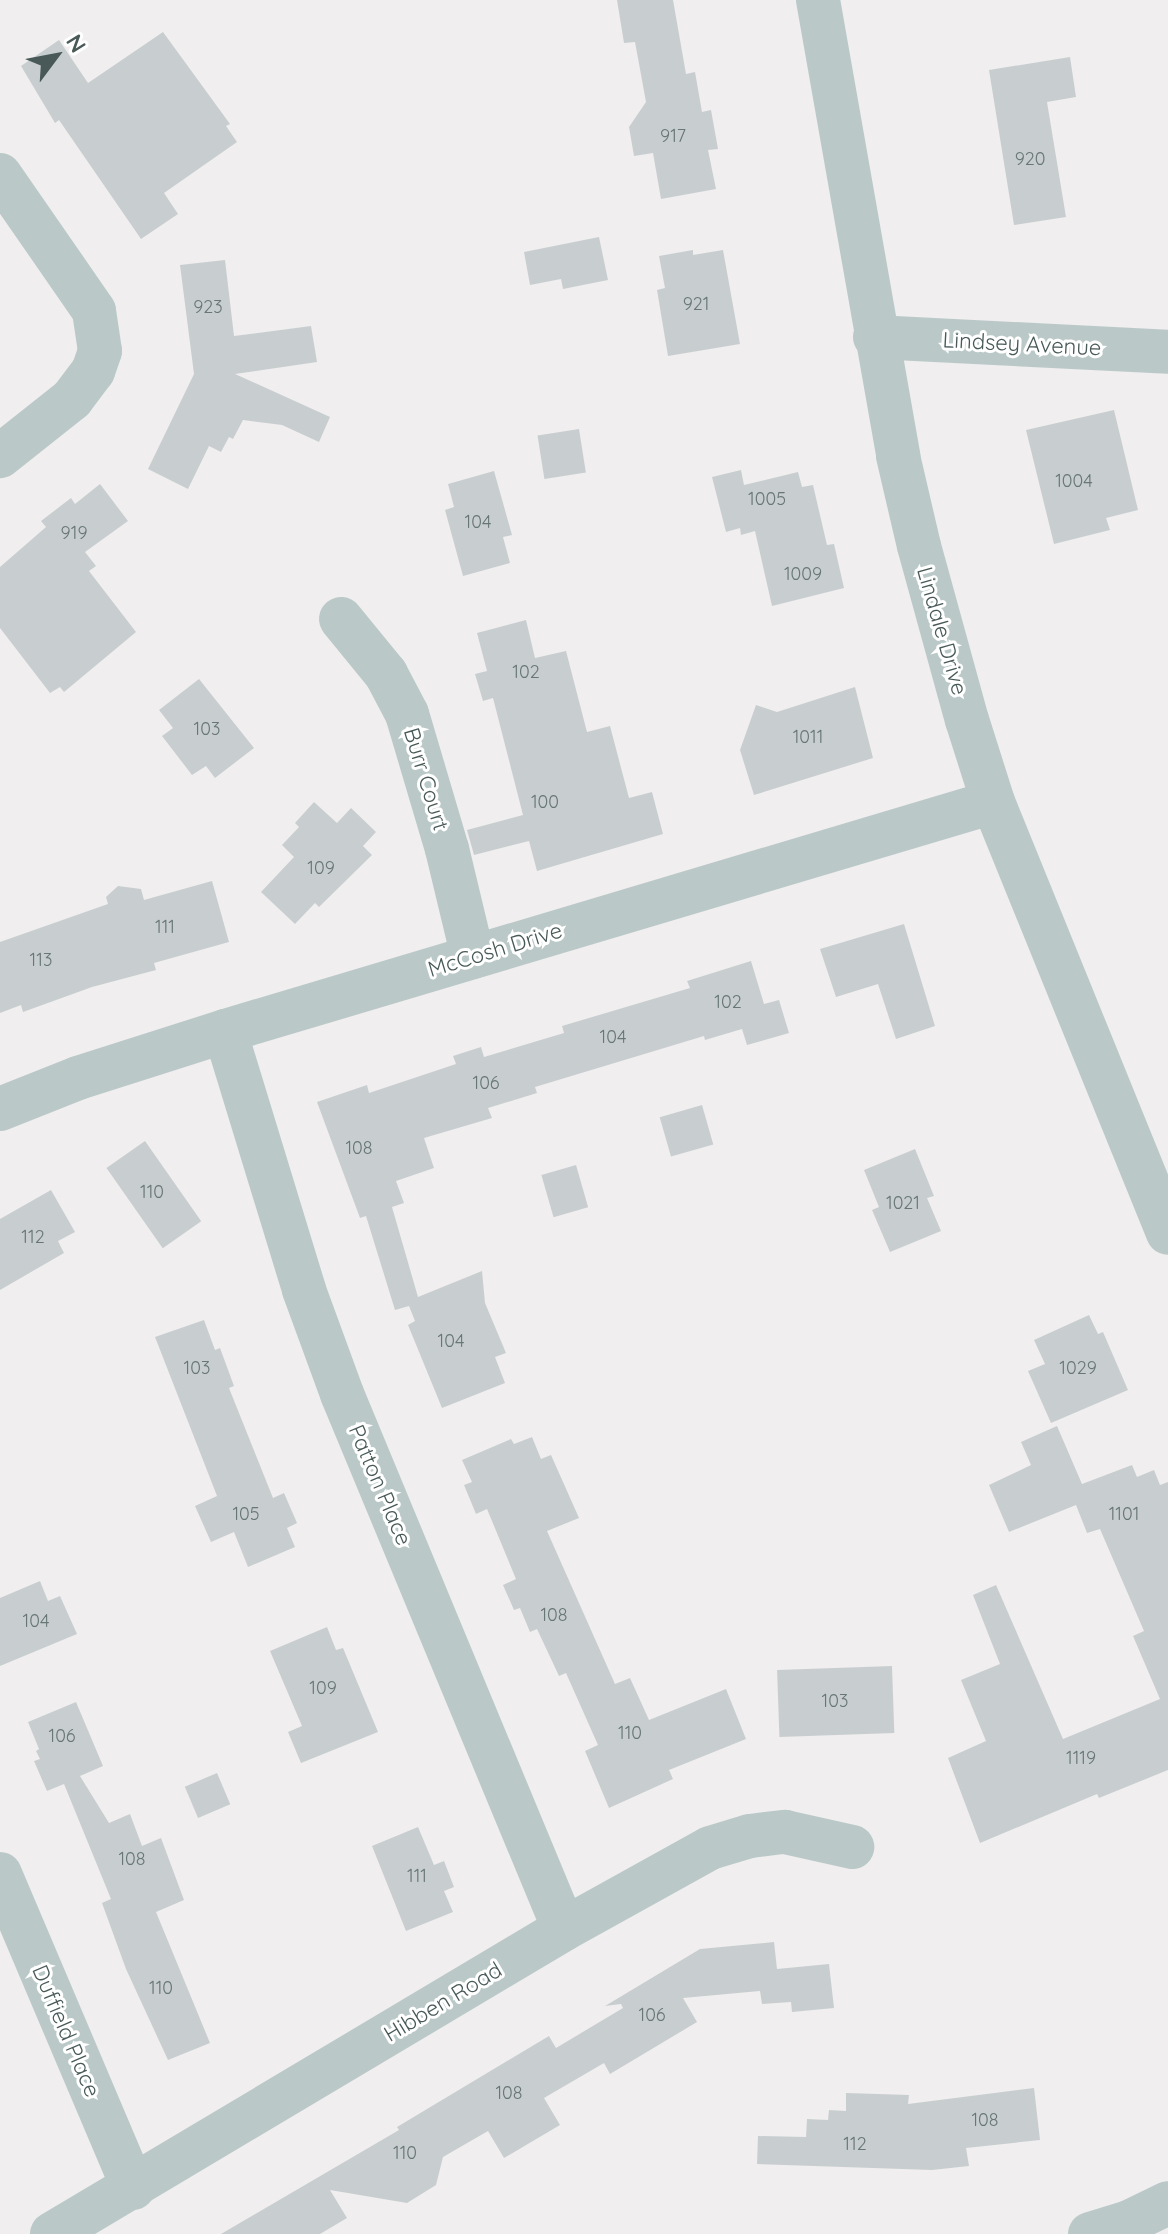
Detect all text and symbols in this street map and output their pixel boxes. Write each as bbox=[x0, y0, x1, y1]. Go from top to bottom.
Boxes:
north arrow bbox=[16, 16, 96, 96]
text: N bbox=[60, 29, 93, 58]
house number: 917 bbox=[660, 125, 686, 147]
house number: 920 bbox=[1015, 148, 1045, 170]
house number: 921 bbox=[683, 293, 709, 315]
house number: 923 bbox=[193, 296, 223, 318]
street label: Lindsey Avenue bbox=[942, 327, 1102, 361]
house number: 1004 bbox=[1055, 470, 1093, 492]
house number: 1005 bbox=[748, 488, 786, 510]
house number: 104 bbox=[465, 511, 491, 533]
house number: 919 bbox=[61, 522, 87, 544]
house number: 1009 bbox=[784, 563, 822, 585]
street label: Lindale Drive bbox=[911, 564, 973, 698]
house number: 102 bbox=[512, 661, 540, 683]
house number: 103 bbox=[194, 718, 220, 740]
street label: Burr Court bbox=[398, 725, 454, 833]
house number: 1011 bbox=[793, 726, 823, 748]
house number: 100 bbox=[531, 791, 559, 813]
house number: 109 bbox=[307, 857, 335, 879]
house number: 111 bbox=[155, 916, 175, 938]
street label: McCosh Drive bbox=[425, 917, 565, 983]
house number: 113 bbox=[30, 949, 52, 971]
house number: 102 bbox=[714, 991, 742, 1013]
house number: 104 bbox=[600, 1026, 626, 1048]
house number: 106 bbox=[472, 1072, 500, 1094]
house number: 108 bbox=[345, 1137, 373, 1159]
house number: 110 bbox=[140, 1181, 164, 1203]
house number: 1021 bbox=[886, 1192, 920, 1214]
house number: 112 bbox=[21, 1226, 45, 1248]
house number: 104 bbox=[438, 1330, 464, 1352]
house number: 103 bbox=[184, 1357, 210, 1379]
house number: 1029 bbox=[1059, 1357, 1097, 1379]
street label: Patton Place bbox=[343, 1421, 417, 1549]
house number: 105 bbox=[232, 1503, 260, 1525]
house number: 1101 bbox=[1109, 1503, 1139, 1525]
house number: 108 bbox=[540, 1604, 568, 1626]
house number: 104 bbox=[23, 1610, 49, 1632]
house number: 109 bbox=[309, 1677, 337, 1699]
house number: 103 bbox=[822, 1690, 848, 1712]
house number: 110 bbox=[618, 1722, 642, 1744]
house number: 106 bbox=[48, 1725, 76, 1747]
house number: 1119 bbox=[1066, 1747, 1096, 1769]
house number: 108 bbox=[118, 1848, 146, 1870]
house number: 111 bbox=[407, 1865, 427, 1887]
street label: Hibben Road bbox=[379, 1956, 507, 2048]
street label: Duffield Place bbox=[26, 1961, 106, 2101]
house number: 110 bbox=[149, 1977, 173, 1999]
house number: 106 bbox=[638, 2004, 666, 2026]
house number: 108 bbox=[495, 2082, 523, 2104]
house number: 108 bbox=[971, 2109, 999, 2131]
house number: 112 bbox=[843, 2133, 867, 2155]
house number: 110 bbox=[393, 2142, 417, 2164]

